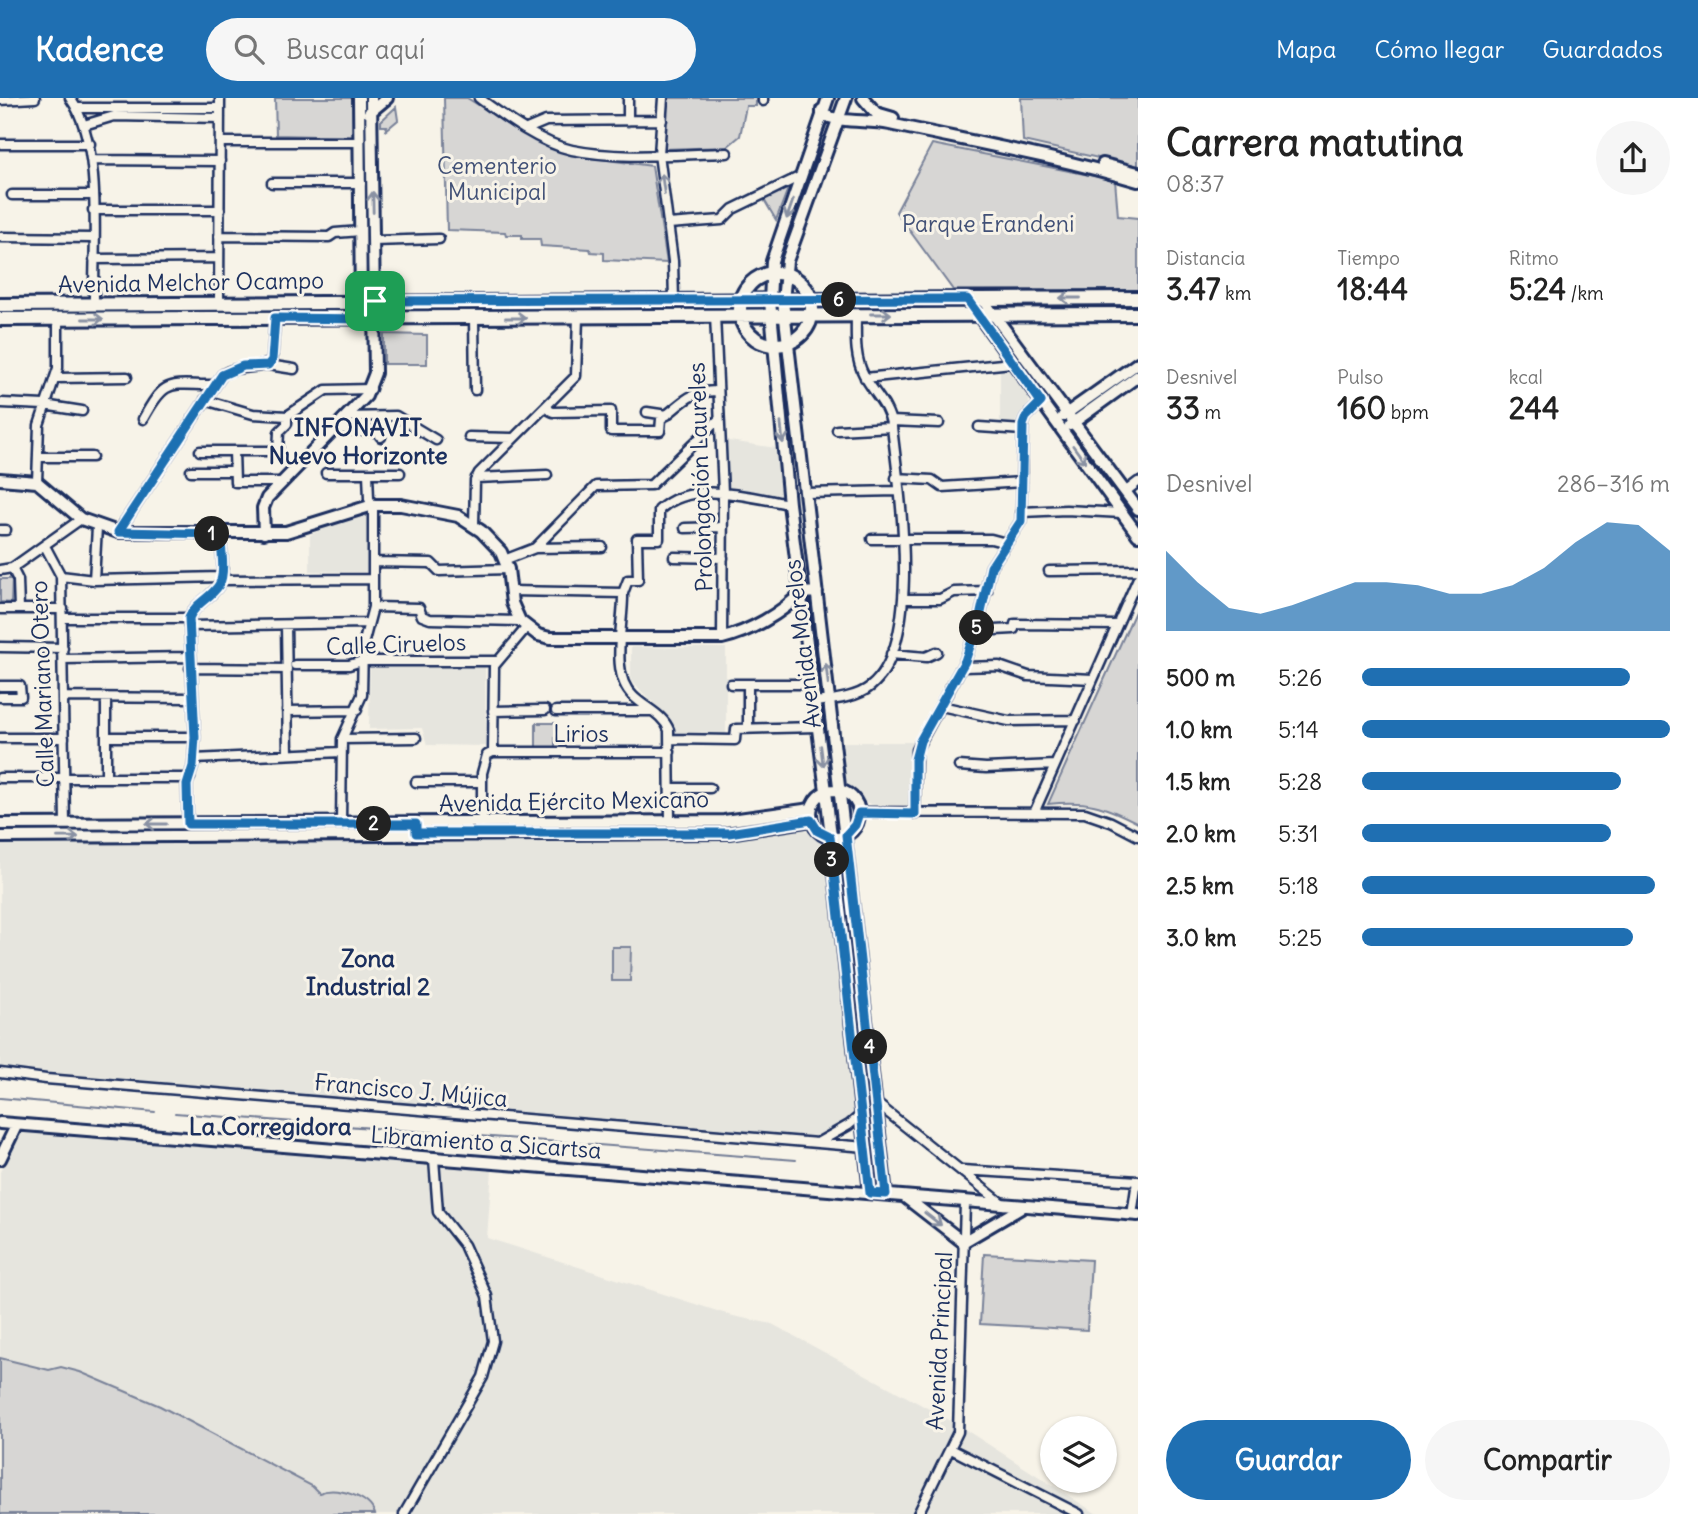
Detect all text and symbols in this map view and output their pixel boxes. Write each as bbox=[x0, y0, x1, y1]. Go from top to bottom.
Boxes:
search box bbox=[206, 18, 696, 81]
text: Kadence bbox=[35, 28, 164, 70]
icon: search bbox=[230, 30, 268, 68]
text: Buscar aquí bbox=[286, 33, 425, 66]
text: Mapa bbox=[1276, 34, 1336, 64]
text: Cómo llegar bbox=[1374, 34, 1504, 64]
text: Guardados bbox=[1542, 34, 1663, 64]
text: Carrera matutina bbox=[1166, 119, 1464, 166]
button: share bbox=[1596, 121, 1670, 195]
park label: Cementerio Municipal bbox=[437, 151, 557, 206]
text: 08:37 bbox=[1166, 169, 1224, 198]
one-way arrow bbox=[656, 174, 669, 196]
one-way arrow bbox=[366, 191, 380, 214]
one-way arrow bbox=[783, 197, 795, 219]
park label: Parque Erandeni bbox=[902, 209, 1074, 238]
text: Distancia bbox=[1166, 246, 1245, 270]
text: Tiempo bbox=[1337, 246, 1400, 270]
text: Ritmo bbox=[1509, 246, 1559, 270]
street label: Avenida Melchor Ocampo bbox=[58, 265, 324, 299]
text: 3.47 bbox=[1166, 270, 1220, 308]
text: 18:44 bbox=[1337, 270, 1408, 308]
text: 5:24 bbox=[1509, 270, 1566, 308]
pin bbox=[345, 271, 405, 331]
text: km bbox=[1220, 281, 1251, 305]
text: /km bbox=[1566, 281, 1604, 305]
icon: arrive bbox=[356, 282, 394, 320]
pin: 6 bbox=[822, 282, 856, 318]
text: 6 bbox=[833, 287, 844, 311]
one-way arrow bbox=[1059, 291, 1082, 305]
one-way arrow bbox=[869, 307, 892, 321]
one-way arrow bbox=[504, 311, 527, 325]
one-way arrow bbox=[81, 312, 104, 326]
street label: Prolongación Laureles bbox=[682, 362, 718, 592]
text: Desnivel bbox=[1166, 365, 1237, 389]
text: Pulso bbox=[1337, 365, 1383, 389]
text: kcal bbox=[1509, 365, 1543, 389]
text: 33 bbox=[1166, 389, 1200, 427]
text: 160 bbox=[1337, 389, 1386, 427]
text: 244 bbox=[1509, 389, 1559, 427]
text: m bbox=[1200, 400, 1221, 424]
text: bpm bbox=[1386, 400, 1429, 424]
district label: INFONAVIT Nuevo Horizonte bbox=[268, 412, 448, 470]
one-way arrow bbox=[776, 421, 789, 443]
one-way arrow bbox=[1072, 444, 1086, 463]
text: Desnivel bbox=[1166, 469, 1252, 498]
text: 286–316 m bbox=[1557, 469, 1670, 498]
pin: 1 bbox=[194, 516, 230, 551]
text: 1 bbox=[208, 521, 215, 545]
street label: Avenida Morelos bbox=[777, 558, 827, 730]
street label: Calle Mariano Otero bbox=[24, 580, 60, 788]
pin: 5 bbox=[960, 610, 995, 646]
text: 5 bbox=[971, 615, 982, 639]
street label: Calle Ciruelos bbox=[325, 627, 467, 661]
one-way arrow bbox=[820, 663, 833, 685]
text: 500 m bbox=[1166, 663, 1235, 692]
text: 5:26 bbox=[1278, 663, 1322, 692]
text: 1.0 km bbox=[1166, 715, 1232, 744]
text: 5:14 bbox=[1278, 715, 1319, 744]
street label: Lirios bbox=[553, 719, 609, 748]
one-way arrow bbox=[815, 744, 828, 766]
text: 1.5 km bbox=[1166, 767, 1231, 796]
text: 5:28 bbox=[1278, 767, 1322, 796]
street label: Avenida Ejército Mexicano bbox=[439, 784, 709, 818]
pin: 2 bbox=[356, 806, 392, 842]
text: 2 bbox=[368, 811, 379, 835]
one-way arrow bbox=[145, 817, 168, 831]
text: 2.0 km bbox=[1166, 819, 1236, 848]
text: 5:31 bbox=[1278, 819, 1318, 848]
one-way arrow bbox=[56, 830, 79, 843]
pin: 3 bbox=[814, 842, 850, 878]
text: 3 bbox=[826, 847, 837, 871]
text: 2.5 km bbox=[1166, 871, 1234, 900]
text: 5:18 bbox=[1278, 871, 1319, 900]
text: 3.0 km bbox=[1166, 923, 1236, 952]
text: 5:25 bbox=[1278, 923, 1322, 952]
district label: Zona Industrial 2 bbox=[306, 943, 430, 1001]
pin: 4 bbox=[852, 1030, 888, 1065]
text: 4 bbox=[864, 1034, 875, 1058]
street label: Francisco J. Mújica bbox=[313, 1067, 509, 1113]
district label: La Corregidora bbox=[189, 1111, 352, 1141]
street label: Libramiento a Sicartsa bbox=[369, 1119, 603, 1165]
one-way arrow bbox=[924, 1212, 942, 1227]
street label: Avenida Principal bbox=[920, 1251, 958, 1431]
map controls bbox=[1040, 1416, 1117, 1493]
button: layers bbox=[1040, 1416, 1117, 1493]
button: Guardar bbox=[1166, 1420, 1411, 1500]
button: Compartir bbox=[1425, 1420, 1670, 1500]

